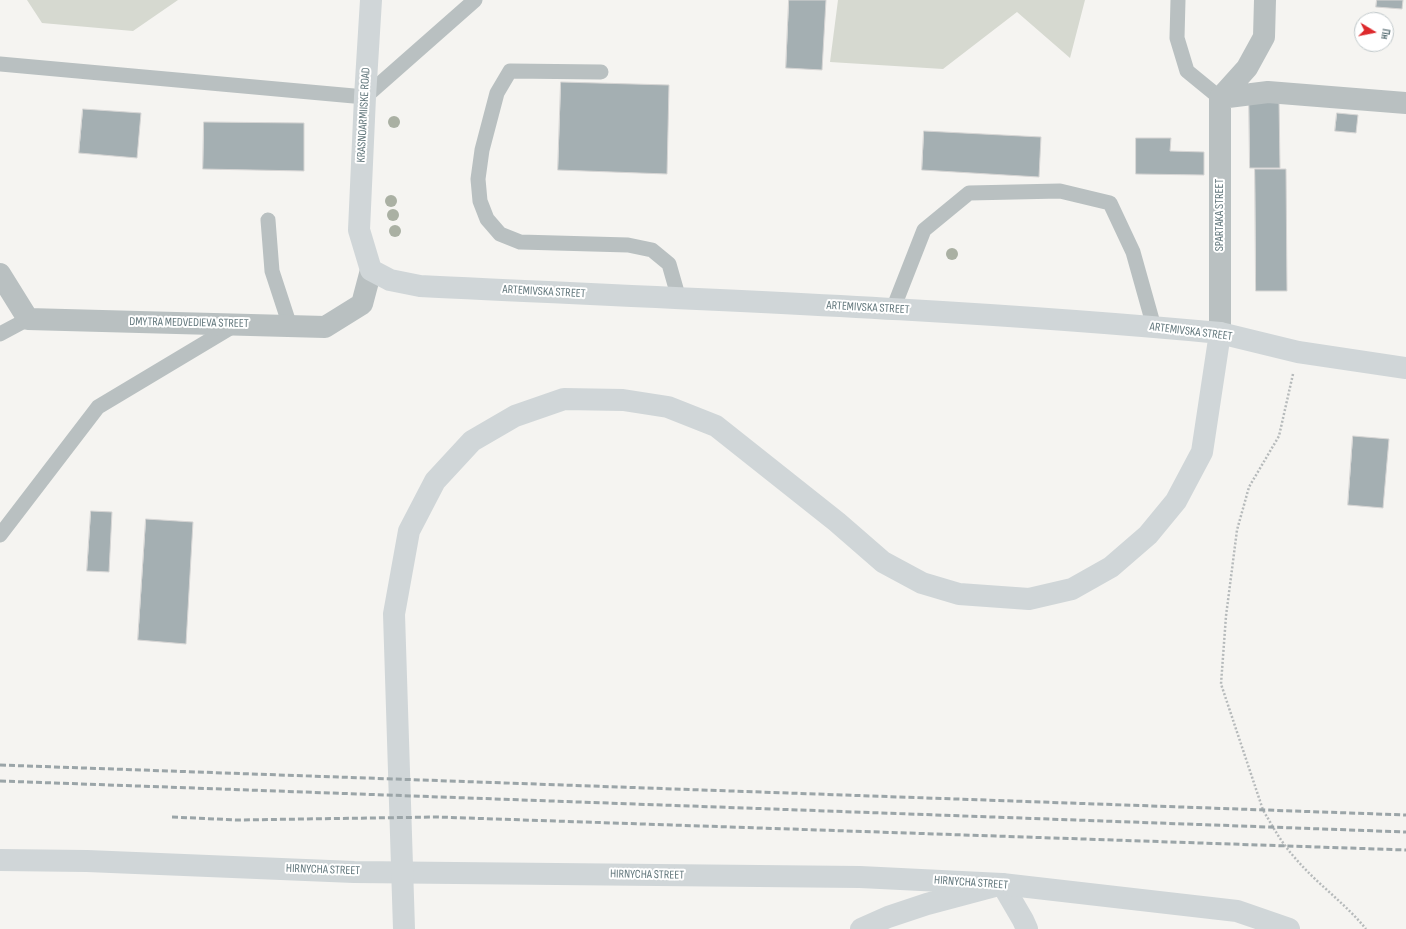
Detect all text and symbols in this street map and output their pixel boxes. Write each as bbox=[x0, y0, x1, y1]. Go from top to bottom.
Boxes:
north arrow bbox=[1354, 12, 1394, 52]
text: Пн bbox=[1378, 28, 1393, 40]
street label: KRASNOARMIISKE ROAD bbox=[354, 67, 374, 163]
street label: SPARTAKA STREET bbox=[1213, 179, 1227, 251]
street label: ARTEMIVSKA STREET bbox=[502, 283, 586, 301]
street label: ARTEMIVSKA STREET bbox=[826, 299, 910, 317]
street label: DMYTRA MEDVEDIEVA STREET bbox=[129, 315, 249, 331]
street label: ARTEMIVSKA STREET bbox=[1149, 320, 1233, 344]
street label: HIRNYCHA STREET bbox=[286, 862, 360, 878]
street label: HIRNYCHA STREET bbox=[610, 867, 684, 883]
street label: HIRNYCHA STREET bbox=[934, 873, 1008, 893]

